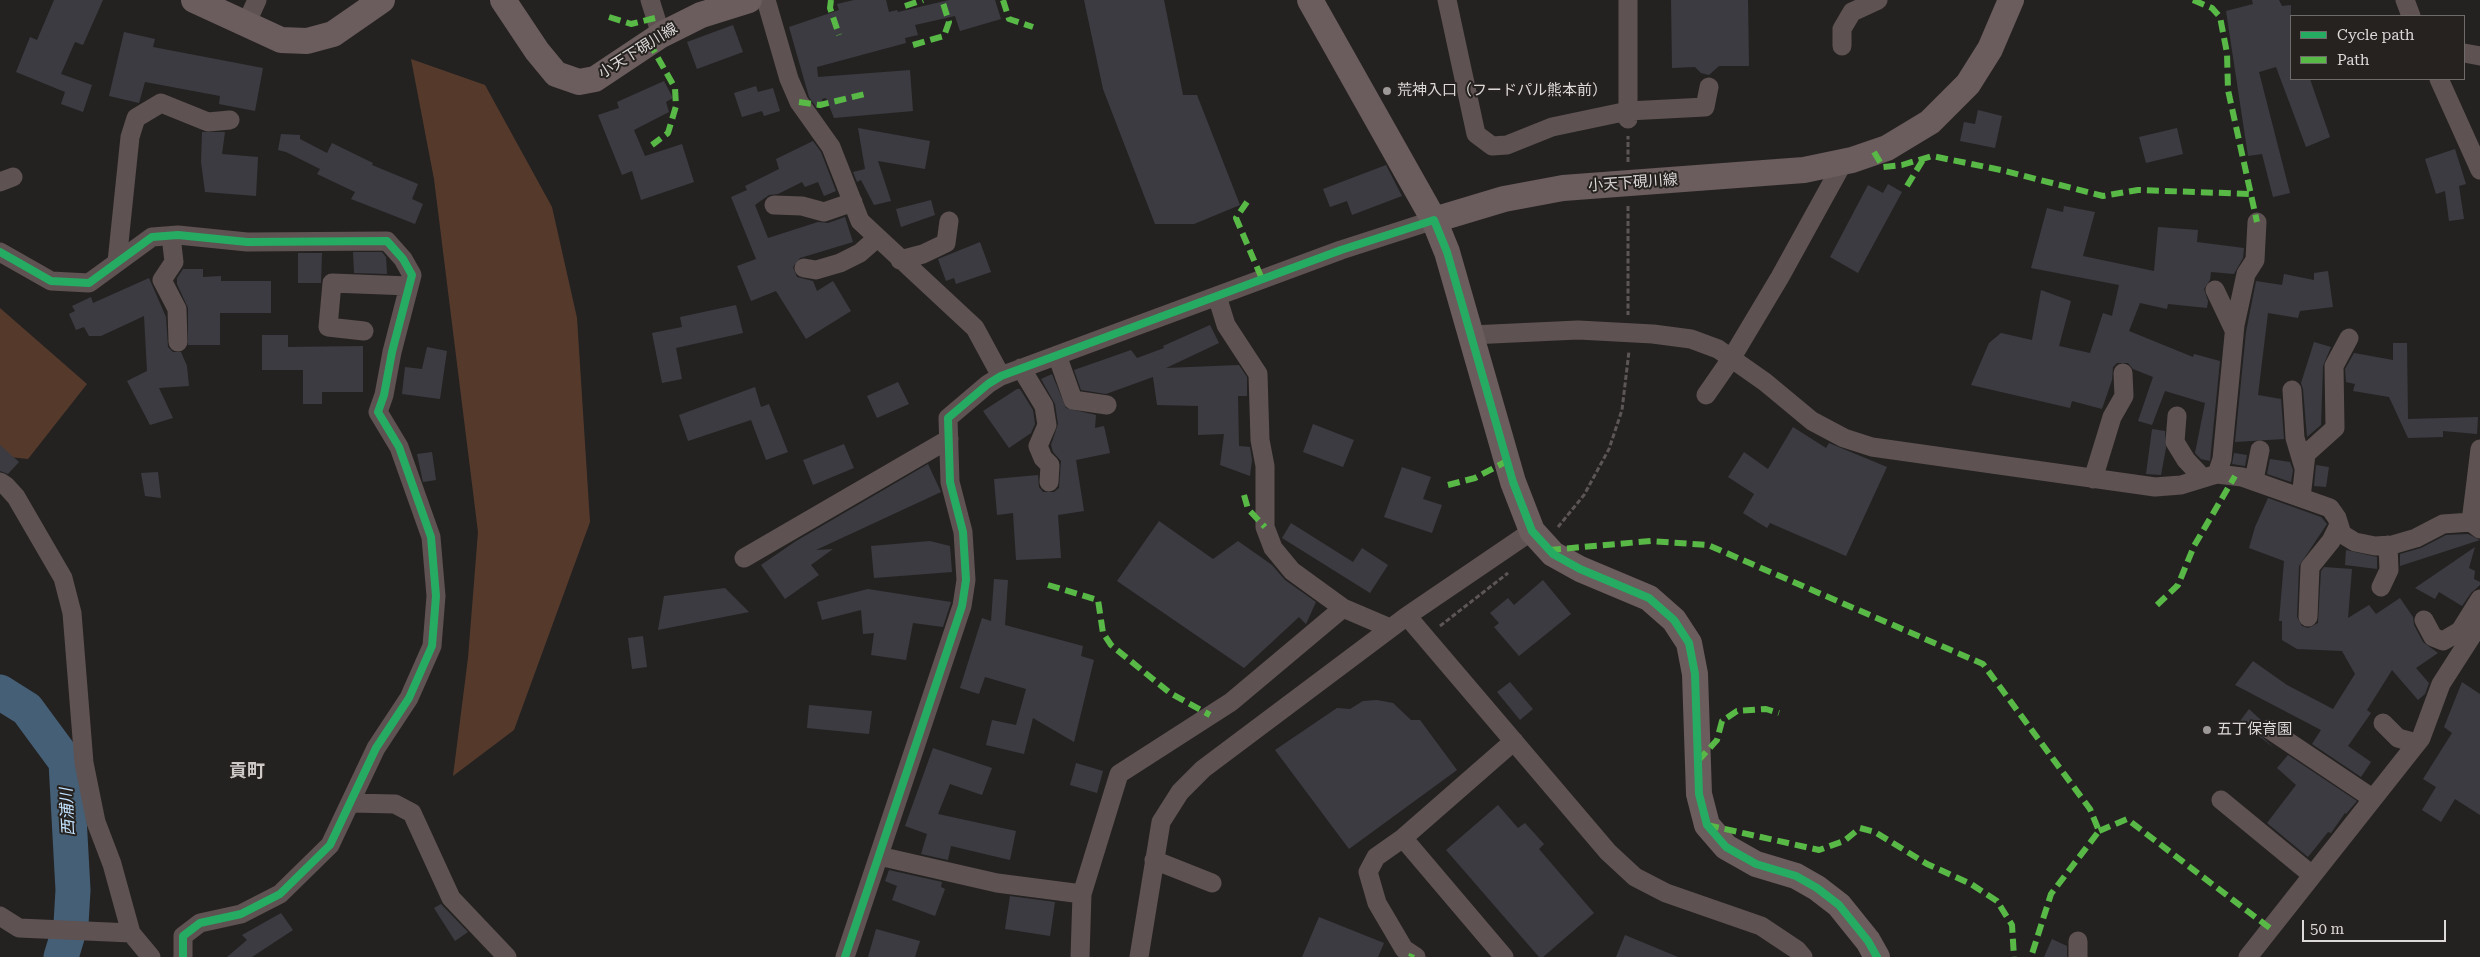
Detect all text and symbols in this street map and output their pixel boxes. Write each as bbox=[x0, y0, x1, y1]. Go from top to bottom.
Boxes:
legend bbox=[2290, 15, 2465, 80]
street label: 小天下硯川線 bbox=[595, 20, 681, 82]
text: Cycle path bbox=[2337, 26, 2414, 44]
text: Path bbox=[2337, 51, 2370, 69]
place label: 荒神入口（フードパル熊本前） bbox=[1397, 82, 1607, 100]
marker: 荒神入口（フードパル熊本前） bbox=[1381, 85, 1393, 97]
street label: 小天下硯川線 bbox=[1587, 171, 1679, 195]
place label: 五丁保育園 bbox=[2217, 721, 2292, 739]
marker: 五丁保育園 bbox=[2201, 724, 2213, 736]
district label: 貢町 bbox=[229, 761, 265, 783]
water label: 西浦川 bbox=[57, 788, 79, 836]
scale bar bbox=[2305, 910, 2449, 942]
text: 50 m bbox=[2310, 920, 2344, 938]

